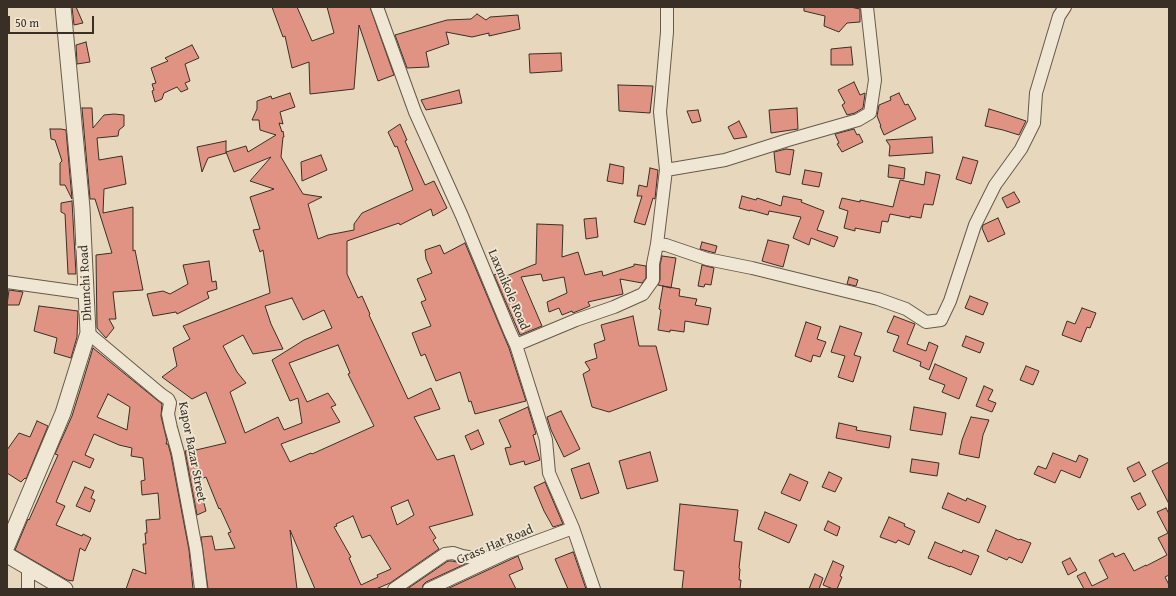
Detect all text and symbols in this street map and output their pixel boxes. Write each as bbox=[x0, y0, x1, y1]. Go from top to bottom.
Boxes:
scale bar bbox=[10, 8, 96, 34]
text: 50 m bbox=[15, 14, 39, 31]
street label: Dhunchi Road bbox=[76, 245, 96, 321]
street label: Laxmikole Road bbox=[484, 247, 532, 333]
street label: Kapor Bazar Street bbox=[175, 400, 209, 504]
street label: Grass Hat Road bbox=[454, 522, 536, 568]

